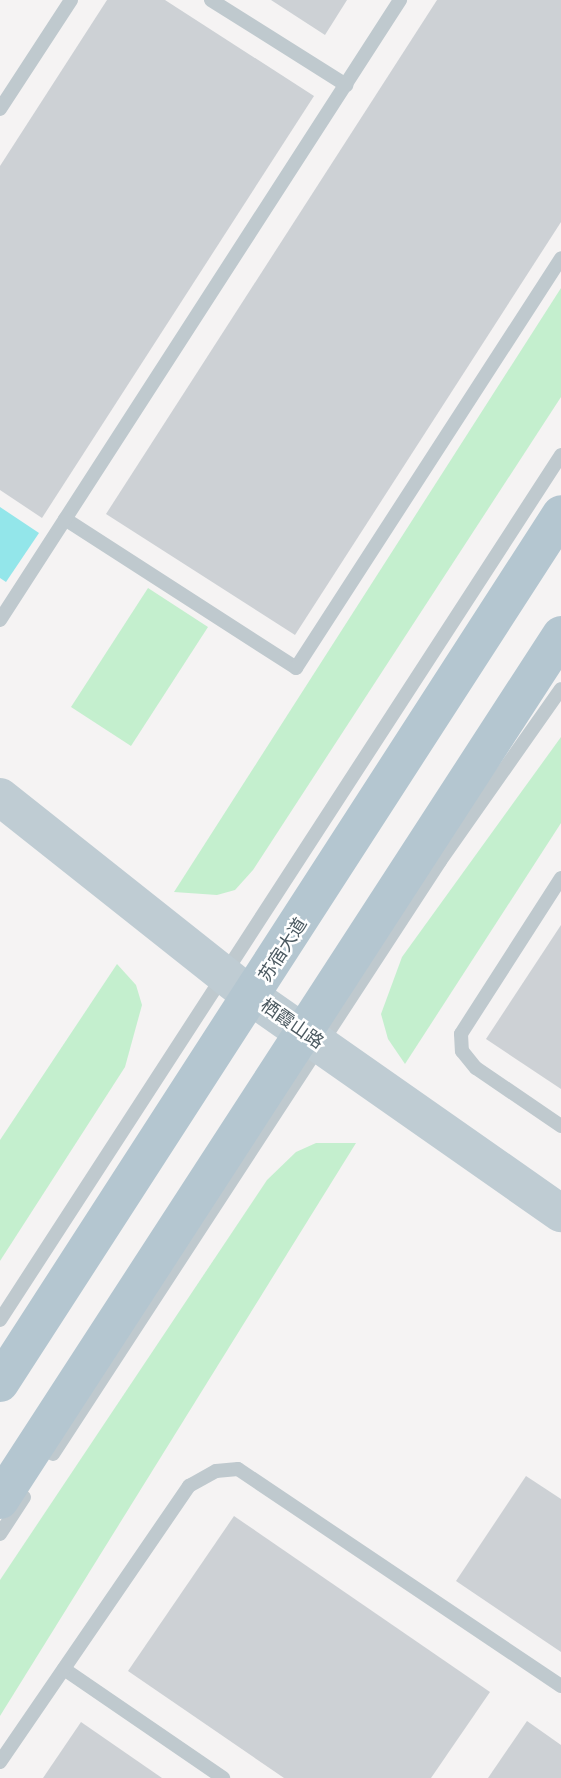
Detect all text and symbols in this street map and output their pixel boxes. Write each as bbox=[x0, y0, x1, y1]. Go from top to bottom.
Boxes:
street label: 苏宿大道 bbox=[254, 914, 312, 986]
street label: 栖霞山路 bbox=[256, 995, 328, 1053]

